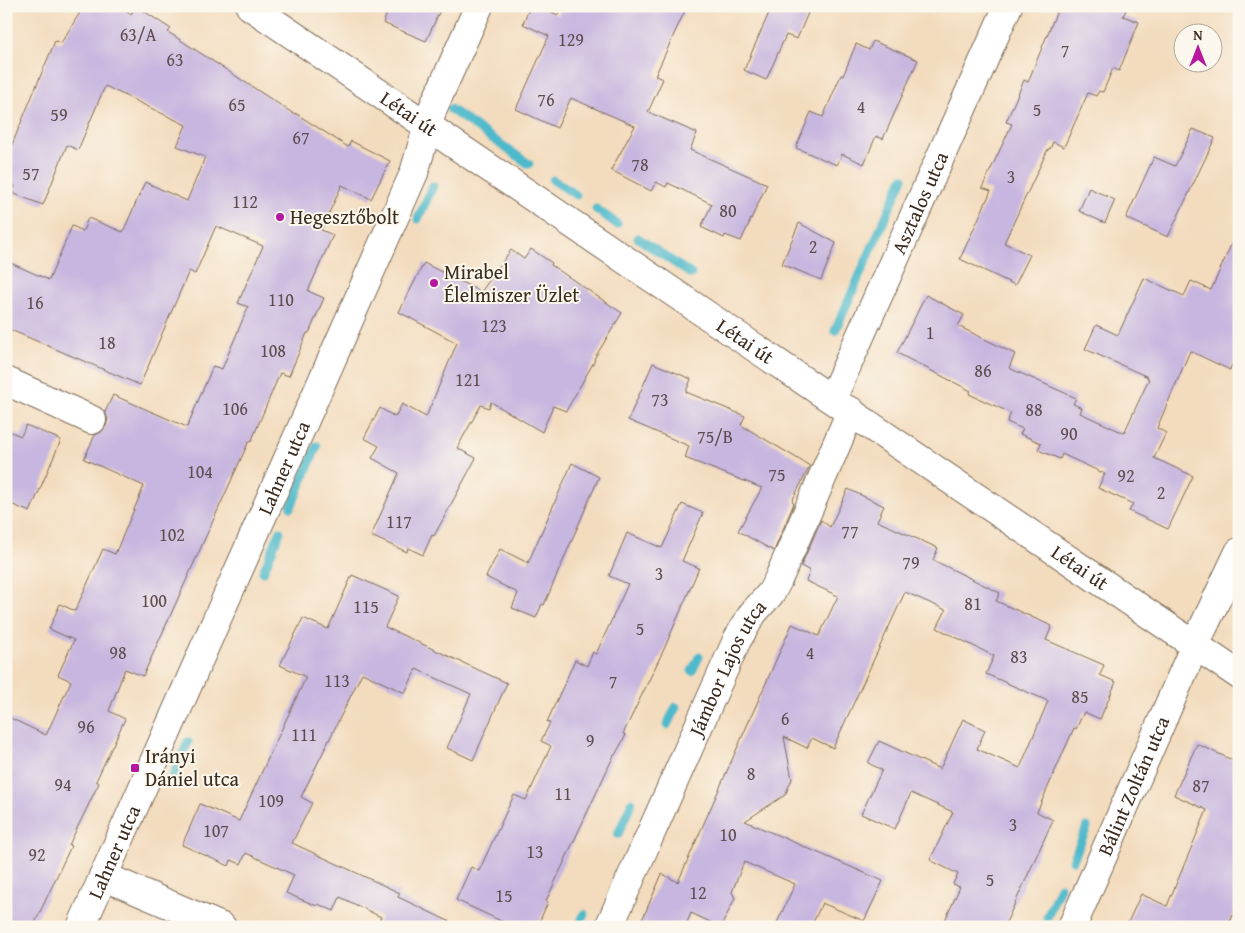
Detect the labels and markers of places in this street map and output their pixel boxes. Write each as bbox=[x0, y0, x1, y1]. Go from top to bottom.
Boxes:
place label: Hegesztőbolt bbox=[290, 202, 399, 231]
marker: Hegesztőbolt bbox=[274, 211, 286, 223]
place label: Mirabel Élelmiszer Üzlet bbox=[444, 257, 579, 309]
marker: Mirabel Élelmiszer Üzlet bbox=[428, 277, 440, 289]
place label: Irányi Dániel utca bbox=[145, 741, 240, 793]
marker: Irányi Dániel utca bbox=[129, 762, 141, 774]

